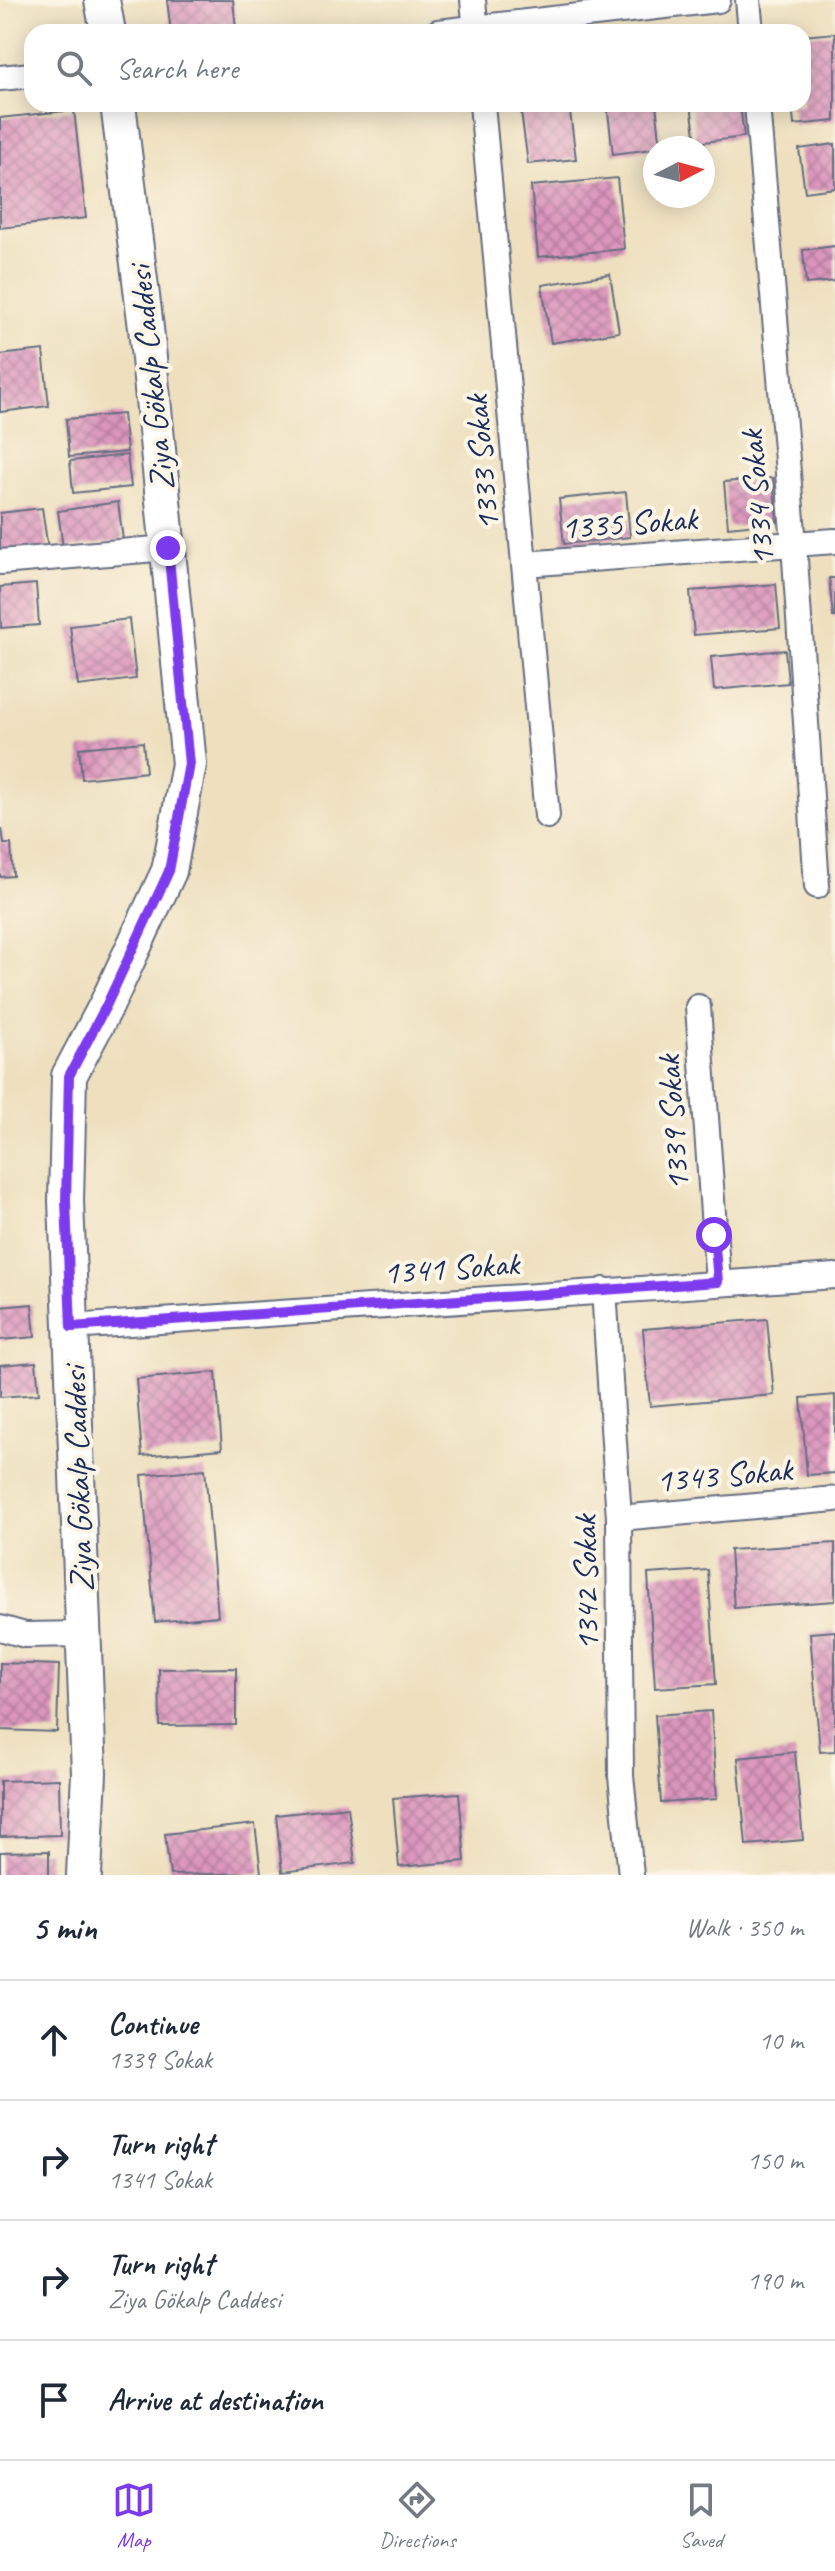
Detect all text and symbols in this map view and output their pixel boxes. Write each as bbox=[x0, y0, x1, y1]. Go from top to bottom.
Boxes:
search box bbox=[24, 24, 811, 112]
icon: search bbox=[52, 46, 96, 90]
text: Search here bbox=[116, 49, 238, 87]
north arrow bbox=[643, 136, 715, 208]
street label: Ziya Gökalp Caddesi bbox=[117, 260, 184, 493]
street label: 1333 Sokak bbox=[454, 391, 509, 533]
street label: 1334 Sokak bbox=[729, 426, 784, 568]
street label: 1335 Sokak bbox=[560, 496, 701, 549]
route end bbox=[150, 530, 186, 566]
street label: 1339 Sokak bbox=[646, 1051, 699, 1192]
route start bbox=[696, 1217, 732, 1253]
street label: 1341 Sokak bbox=[382, 1241, 523, 1294]
street label: Ziya Gökalp Caddesi bbox=[52, 1362, 103, 1593]
street label: 1343 Sokak bbox=[654, 1447, 796, 1502]
street label: 1342 Sokak bbox=[563, 1512, 608, 1651]
text: 5 min bbox=[32, 1906, 97, 1949]
text: Walk · 350 m bbox=[686, 1911, 803, 1944]
text: Continue bbox=[108, 2005, 198, 2043]
icon: ahead bbox=[32, 2018, 76, 2062]
text: 10 m bbox=[759, 2024, 803, 2057]
text: 1339 Sokak bbox=[108, 2043, 212, 2076]
text: Turn right bbox=[108, 2125, 213, 2163]
icon: right bbox=[32, 2138, 76, 2182]
text: 150 m bbox=[747, 2144, 803, 2177]
text: 1341 Sokak bbox=[108, 2163, 212, 2196]
text: Turn right bbox=[108, 2245, 213, 2283]
icon: right bbox=[32, 2258, 76, 2302]
text: 190 m bbox=[747, 2264, 803, 2297]
text: Ziya Gökalp Caddesi bbox=[108, 2283, 281, 2316]
icon: arrive bbox=[32, 2378, 76, 2422]
text: Arrive at destination bbox=[108, 2381, 323, 2419]
tab: Map bbox=[112, 2478, 156, 2554]
tab: Directions bbox=[379, 2478, 456, 2554]
tab: Saved bbox=[679, 2478, 723, 2554]

